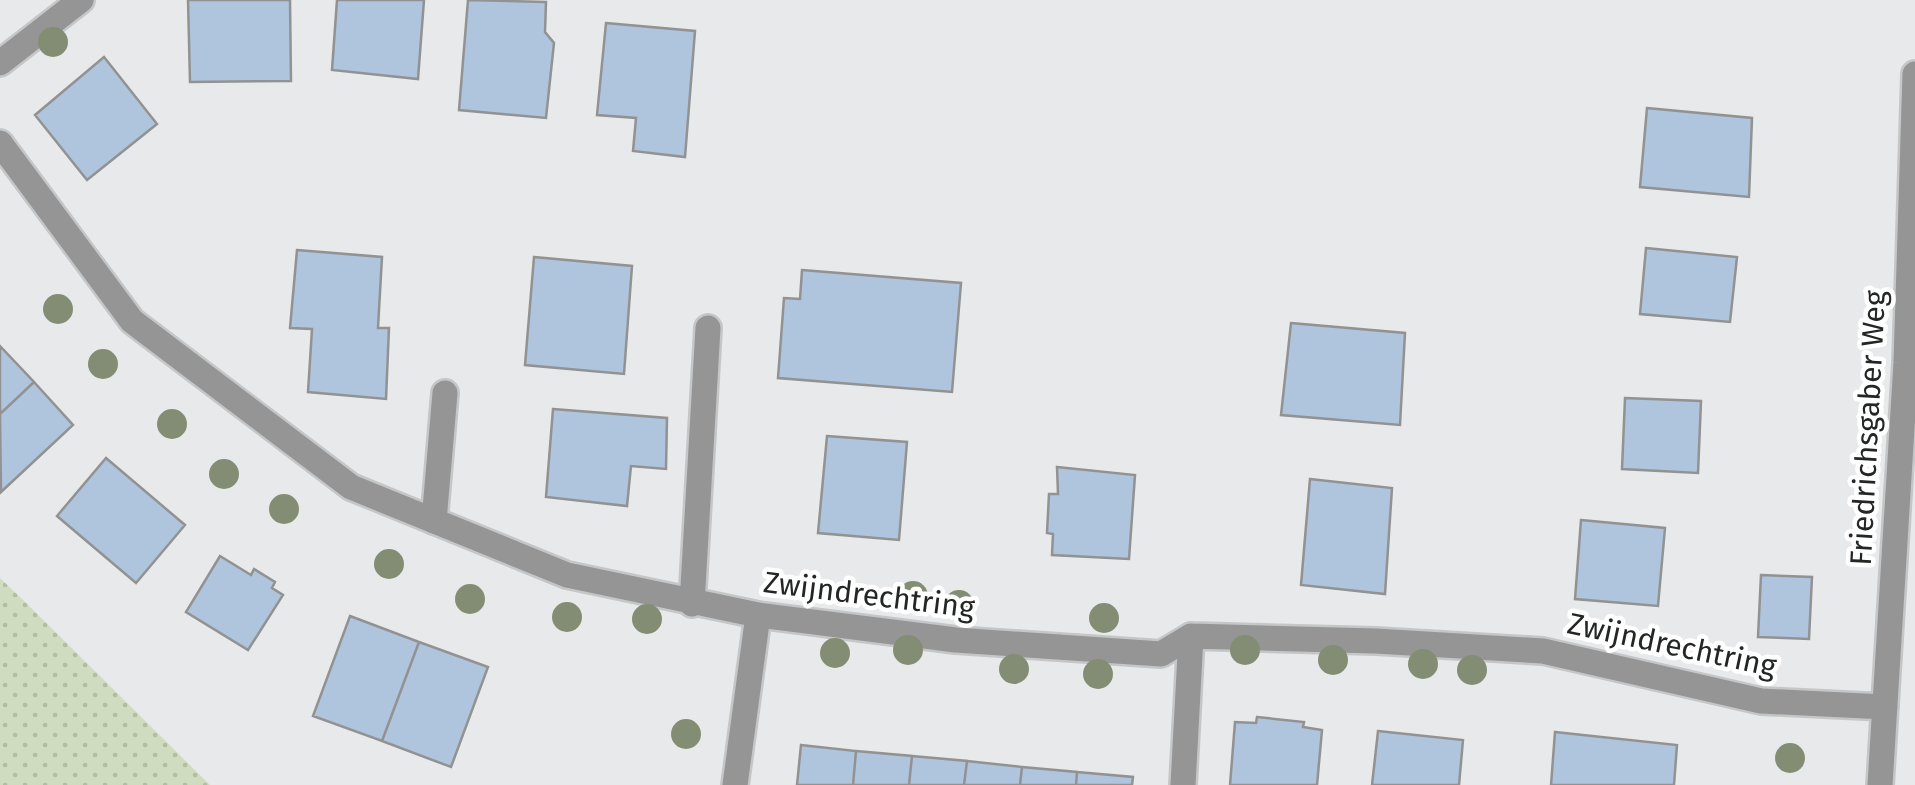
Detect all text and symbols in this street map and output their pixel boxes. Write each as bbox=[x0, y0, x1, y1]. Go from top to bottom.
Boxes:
street label: Friedrichsgaber Weg bbox=[1843, 289, 1893, 566]
street label: Zwijndrechtring bbox=[761, 564, 977, 626]
street label: Zwijndrechtring bbox=[1564, 605, 1780, 685]

